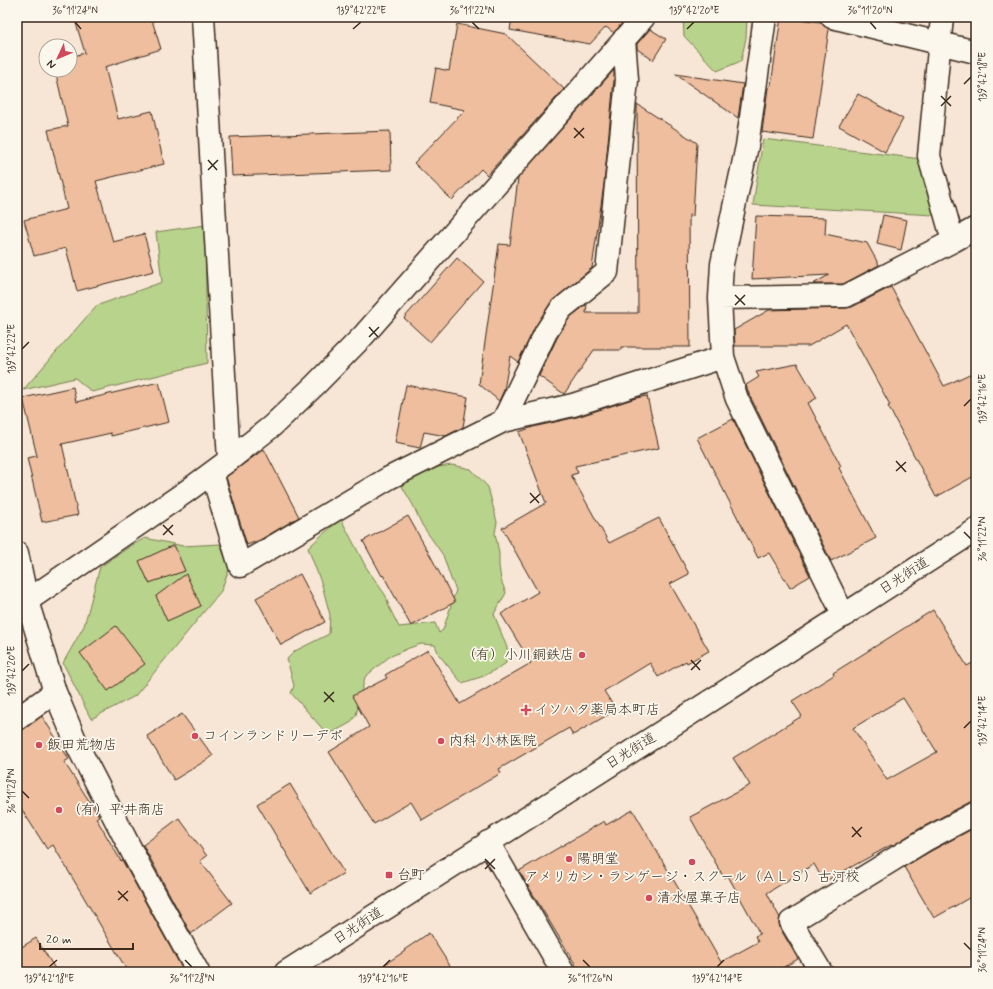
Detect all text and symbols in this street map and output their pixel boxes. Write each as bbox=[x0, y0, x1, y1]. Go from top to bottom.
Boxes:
text: 36°11'24"N bbox=[52, 4, 98, 18]
text: 139°42'22"E bbox=[336, 4, 386, 18]
text: 36°11'22"N bbox=[450, 4, 495, 18]
text: 139°42'20"E bbox=[669, 4, 719, 18]
text: 36°11'20"N bbox=[847, 4, 893, 18]
north arrow bbox=[38, 38, 78, 78]
text: 139°42'18"E bbox=[976, 52, 990, 102]
text: N bbox=[44, 57, 59, 72]
text: 139°42'22"E bbox=[5, 324, 19, 374]
text: 139°42'16"E bbox=[976, 374, 990, 424]
text: 36°11'22"N bbox=[976, 516, 990, 561]
street label: 日光街道 bbox=[876, 553, 932, 599]
text: 139°42'20"E bbox=[5, 646, 19, 696]
place label: （有）小川銅鉄店 bbox=[462, 646, 574, 664]
marker: （有）小川銅鉄店 bbox=[577, 650, 587, 660]
text: 139°42'14"E bbox=[976, 696, 990, 746]
place label: イソハタ薬局本町店 bbox=[534, 701, 660, 719]
marker: イソハタ薬局本町店 bbox=[521, 705, 531, 715]
place label: コインランドリーデポ bbox=[203, 727, 343, 745]
street label: 日光街道 bbox=[602, 729, 660, 773]
marker: コインランドリーデポ bbox=[190, 731, 200, 741]
place label: 内科 小林医院 bbox=[449, 732, 537, 750]
place label: 飯田荒物店 bbox=[47, 736, 117, 754]
marker: 内科 小林医院 bbox=[436, 736, 446, 746]
marker: 飯田荒物店 bbox=[34, 740, 44, 750]
text: 36°11'28"N bbox=[5, 768, 19, 814]
place label: （有）平井商店 bbox=[67, 801, 165, 819]
marker: （有）平井商店 bbox=[54, 805, 64, 815]
place label: 陽明堂 bbox=[577, 850, 619, 868]
marker: 陽明堂 bbox=[564, 854, 574, 864]
marker: アメリカン・ランゲージ・スクール（ＡＬＳ）古河校 bbox=[687, 857, 697, 867]
place label: 台町 bbox=[397, 866, 425, 884]
place label: アメリカン・ランゲージ・スクール（ＡＬＳ）古河校 bbox=[525, 868, 859, 886]
marker: 台町 bbox=[384, 870, 394, 880]
place label: 清水屋菓子店 bbox=[657, 889, 741, 907]
marker: 清水屋菓子店 bbox=[644, 893, 654, 903]
street label: 日光街道 bbox=[330, 903, 386, 949]
scale bar bbox=[40, 925, 133, 951]
text: 36°11'24"N bbox=[976, 927, 990, 973]
text: 20 m bbox=[46, 932, 72, 948]
text: 139°42'18"E bbox=[24, 972, 74, 986]
text: 36°11'28"N bbox=[170, 972, 215, 986]
text: 139°42'16"E bbox=[358, 972, 408, 986]
text: 36°11'26"N bbox=[567, 972, 613, 986]
text: 139°42'14"E bbox=[692, 972, 742, 986]

